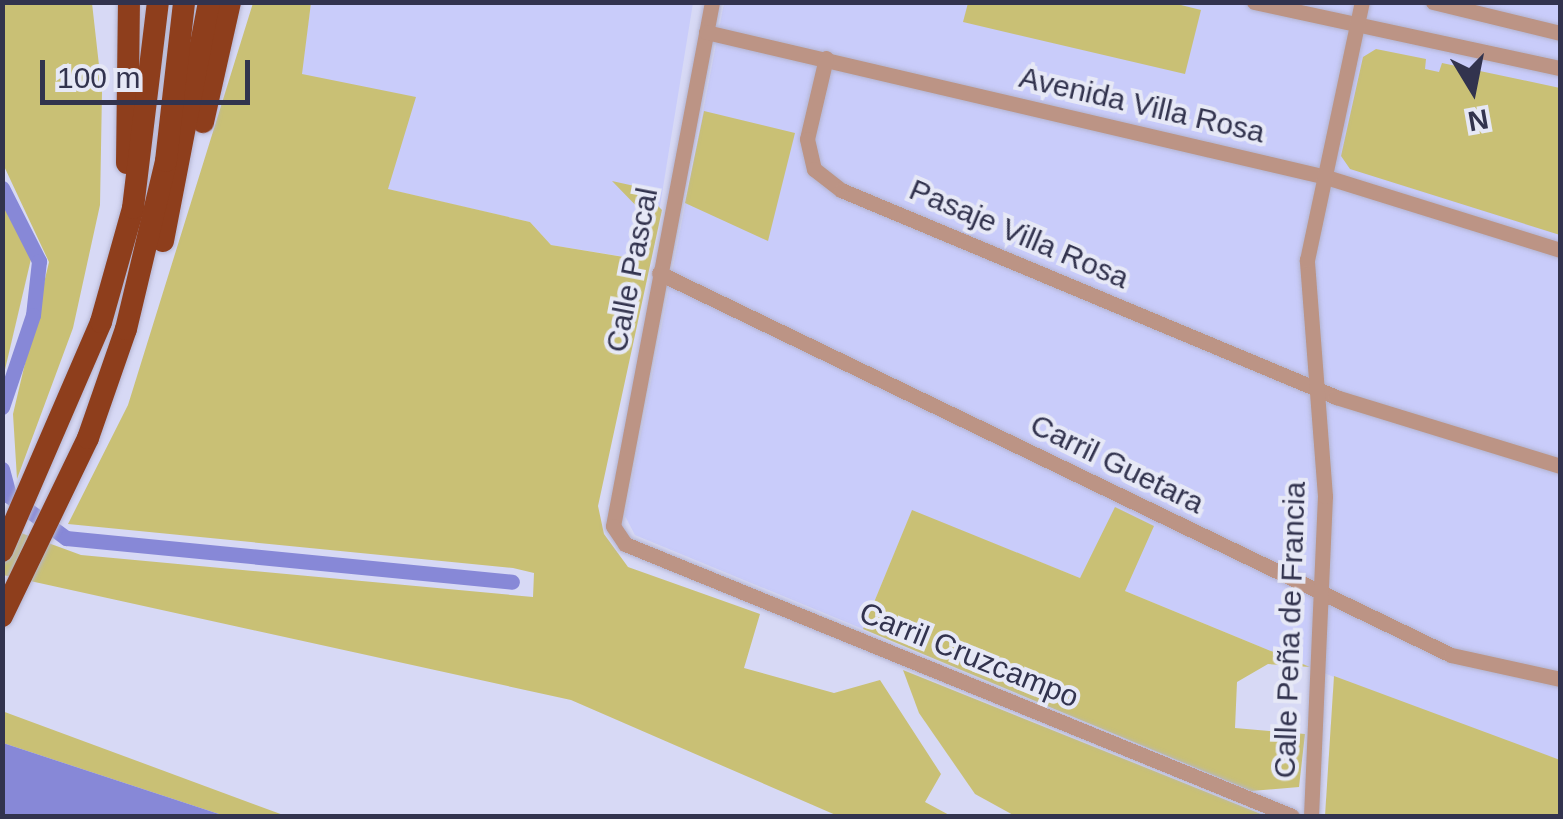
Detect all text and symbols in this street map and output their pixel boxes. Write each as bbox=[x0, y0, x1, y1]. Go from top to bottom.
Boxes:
scale bar bbox=[45, 40, 255, 102]
north arrow bbox=[1423, 40, 1523, 140]
street label: Avenida Villa Rosa bbox=[1016, 59, 1268, 151]
text: 100 m bbox=[57, 61, 140, 94]
text: N bbox=[1466, 103, 1491, 137]
street label: Pasaje Villa Rosa bbox=[904, 172, 1134, 296]
street label: Calle Pascal bbox=[598, 185, 666, 355]
street label: Carril Guetara bbox=[1024, 407, 1210, 521]
street label: Calle Peña de Francia bbox=[1267, 481, 1313, 779]
street label: Carril Cruzcampo bbox=[854, 595, 1084, 715]

